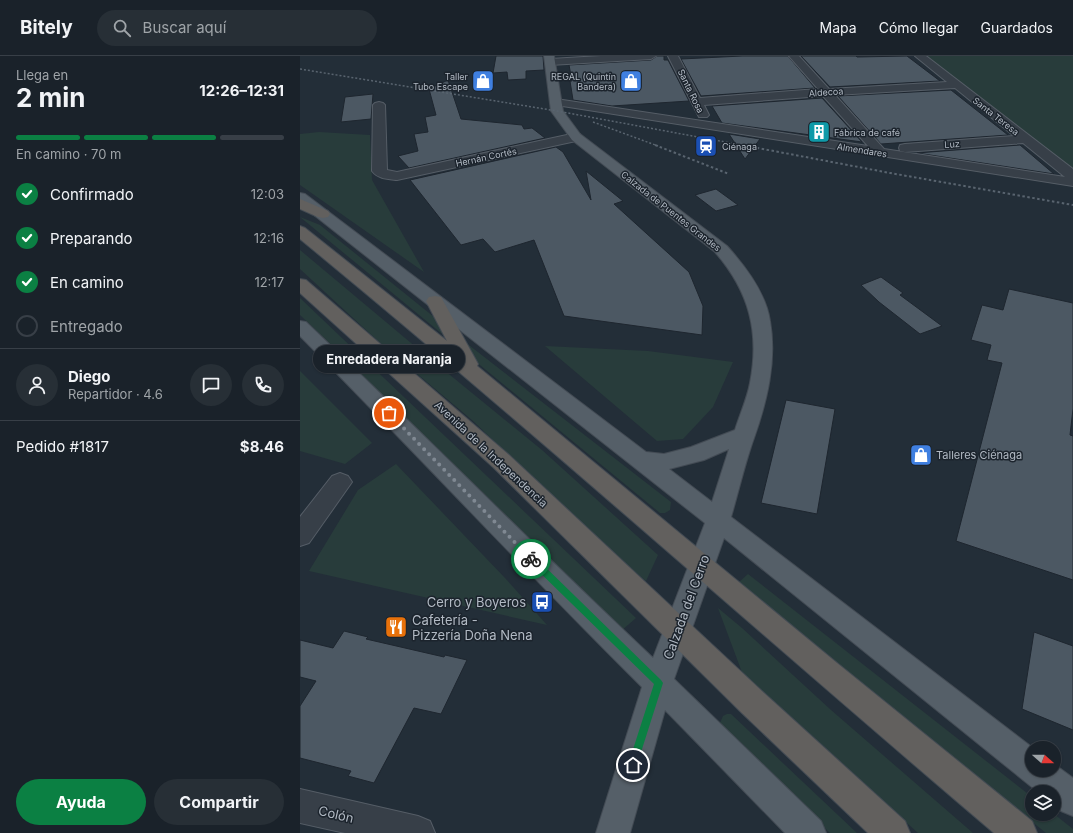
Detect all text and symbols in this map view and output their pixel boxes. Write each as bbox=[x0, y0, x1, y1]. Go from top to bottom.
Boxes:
search box bbox=[97, 10, 377, 46]
text: Bitely bbox=[20, 16, 73, 39]
icon: search bbox=[111, 17, 133, 39]
text: Buscar aquí bbox=[143, 18, 226, 37]
text: Mapa bbox=[820, 19, 857, 36]
text: Cómo llegar bbox=[879, 19, 959, 36]
text: Guardados bbox=[981, 19, 1053, 36]
text: Llega en bbox=[16, 67, 68, 83]
street label: Santa Rosa bbox=[676, 67, 706, 115]
shop icon: Taller Tubo Escape bbox=[470, 68, 496, 94]
shop icon: REGAL (Quintín Bandera) bbox=[618, 68, 644, 94]
place label: Taller Tubo Escape bbox=[413, 71, 469, 92]
place label: REGAL (Quintín Bandera) bbox=[551, 71, 616, 92]
text: 12:26–12:31 bbox=[199, 81, 284, 100]
text: 2 min bbox=[16, 82, 86, 113]
street label: Aldecoa bbox=[808, 85, 844, 99]
street label: Santa Teresa bbox=[971, 95, 1021, 137]
building icon: Fábrica de café bbox=[806, 119, 832, 145]
place label: Fábrica de café bbox=[834, 127, 900, 138]
station icon: Ciénaga bbox=[693, 133, 719, 159]
street label: Luz bbox=[944, 138, 960, 150]
place label: Ciénaga bbox=[722, 141, 757, 152]
street label: Almendares bbox=[836, 141, 888, 159]
street label: Hernán Cortés bbox=[455, 145, 518, 169]
text: En camino · 70 m bbox=[16, 146, 121, 162]
street label: Calzada de Puentes Grandes bbox=[619, 169, 723, 253]
icon: check bbox=[16, 183, 38, 205]
text: Confirmado bbox=[50, 185, 134, 204]
text: 12:03 bbox=[251, 186, 284, 202]
icon: check bbox=[16, 227, 38, 249]
text: Preparando bbox=[50, 229, 133, 248]
text: 12:16 bbox=[254, 230, 284, 246]
icon: check bbox=[16, 271, 38, 293]
text: En camino bbox=[50, 273, 124, 292]
text: 12:17 bbox=[254, 274, 284, 290]
text: Entregado bbox=[50, 317, 123, 336]
callout: Enredadera Naranja bbox=[313, 345, 465, 373]
text: Enredadera Naranja bbox=[326, 351, 452, 367]
button: person bbox=[16, 364, 58, 406]
button: chat bbox=[190, 364, 232, 406]
button: phone bbox=[242, 364, 284, 406]
text: Diego bbox=[68, 367, 111, 386]
text: Repartidor · 4.6 bbox=[68, 386, 163, 402]
pin bbox=[372, 396, 406, 430]
street label: Avenida de la Independencia bbox=[432, 398, 550, 510]
icon: bag bbox=[378, 402, 400, 424]
text: Pedido #1817 bbox=[16, 437, 109, 456]
text: $8.46 bbox=[240, 437, 284, 456]
shop icon: Talleres Ciénaga bbox=[908, 442, 934, 468]
place label: Talleres Ciénaga bbox=[936, 448, 1022, 462]
courier bbox=[511, 539, 551, 579]
icon: bike bbox=[520, 548, 542, 570]
street label: Calzada del Cerro bbox=[660, 552, 712, 662]
bus stop icon: Cerro y Boyeros bbox=[529, 589, 555, 615]
place label: Cerro y Boyeros bbox=[427, 594, 526, 610]
place label: Cafetería - Pizzería Doña Nena bbox=[412, 612, 533, 643]
restaurant icon: Cafetería - Pizzería Doña Nena bbox=[383, 614, 409, 640]
north arrow bbox=[1025, 741, 1061, 777]
map controls bbox=[1025, 741, 1061, 821]
pin bbox=[616, 748, 650, 782]
icon: home bbox=[622, 754, 644, 776]
button: Ayuda bbox=[16, 779, 146, 825]
button: Compartir bbox=[154, 779, 284, 825]
button: layers bbox=[1025, 785, 1061, 821]
street label: Colón bbox=[317, 802, 355, 826]

